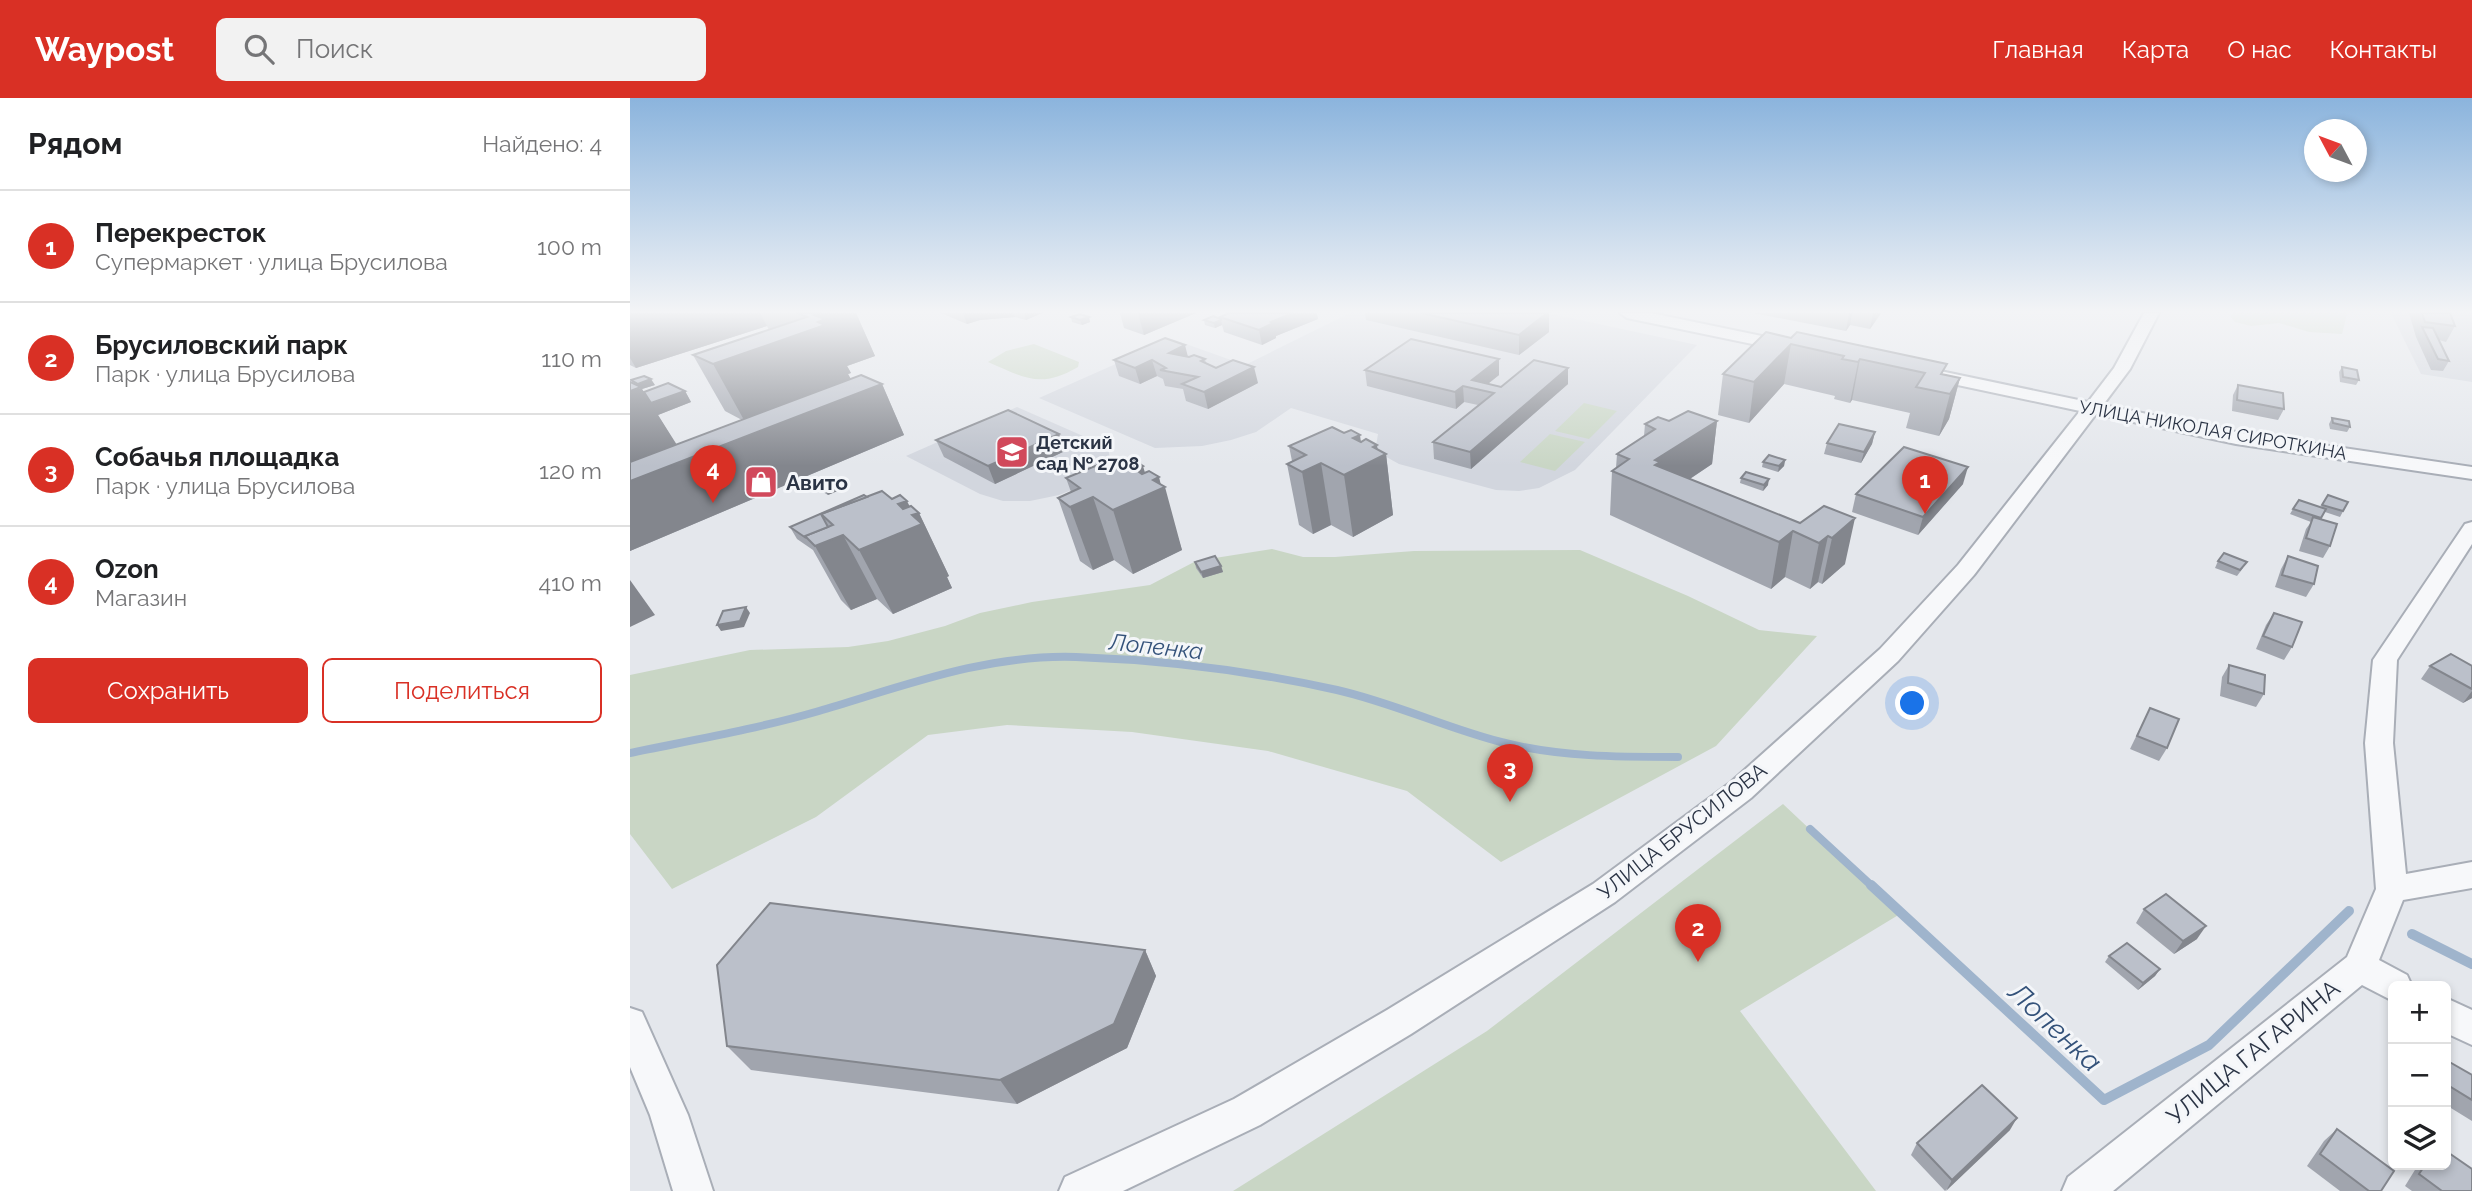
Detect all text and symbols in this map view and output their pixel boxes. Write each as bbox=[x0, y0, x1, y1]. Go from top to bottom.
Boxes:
search box bbox=[216, 18, 706, 81]
text: Waypost bbox=[35, 30, 174, 69]
icon: search bbox=[240, 30, 278, 68]
text: Поиск bbox=[296, 34, 373, 64]
text: Главная bbox=[1992, 35, 2084, 64]
text: Карта bbox=[2122, 35, 2189, 64]
text: О нас bbox=[2227, 35, 2292, 64]
text: Контакты bbox=[2330, 35, 2437, 64]
north arrow bbox=[2304, 119, 2367, 182]
text: Рядом bbox=[28, 126, 122, 161]
text: Найдено: 4 bbox=[482, 130, 602, 157]
text: Перекресток bbox=[95, 218, 267, 248]
text: 1 bbox=[45, 233, 57, 260]
text: 100 m bbox=[537, 233, 602, 260]
text: Супермаркет · улица Брусилова bbox=[95, 248, 448, 275]
text: Брусиловский парк bbox=[95, 330, 348, 360]
text: 2 bbox=[45, 345, 57, 372]
text: 110 m bbox=[541, 345, 602, 372]
text: Парк · улица Брусилова bbox=[95, 360, 355, 387]
street label: УЛИЦА НИКОЛАЯ СИРОТКИНА bbox=[2077, 396, 2349, 464]
place label: Детский сад № 2708 bbox=[1036, 432, 1140, 474]
school or university icon: Детский сад № 2708 bbox=[993, 433, 1031, 471]
text: Собачья площадка bbox=[95, 442, 339, 472]
pin: 4 bbox=[690, 445, 736, 503]
pin: 1 bbox=[1902, 456, 1948, 514]
text: 3 bbox=[45, 457, 57, 484]
text: 120 m bbox=[539, 457, 602, 484]
shop icon: Авито bbox=[742, 463, 780, 501]
place label: Авито bbox=[786, 470, 848, 495]
text: Парк · улица Брусилова bbox=[95, 472, 355, 499]
text: Ozon bbox=[95, 554, 159, 584]
text: 4 bbox=[44, 569, 58, 596]
text: 410 m bbox=[539, 569, 602, 596]
text: Магазин bbox=[95, 584, 187, 611]
water label: Лопенка bbox=[1106, 628, 1205, 664]
button: Сохранить bbox=[28, 658, 308, 723]
button: Поделиться bbox=[322, 658, 602, 723]
your location bbox=[1895, 686, 1929, 720]
pin: 3 bbox=[1487, 744, 1533, 802]
street label: УЛИЦА БРУСИЛОВА bbox=[1593, 757, 1771, 905]
pin: 2 bbox=[1675, 904, 1721, 962]
street label: УЛИЦА ГАГАРИНА bbox=[2161, 973, 2345, 1131]
water label: Лопенка bbox=[2001, 975, 2108, 1078]
map controls bbox=[2388, 981, 2451, 1170]
button: + bbox=[2388, 981, 2451, 1044]
button: − bbox=[2388, 1044, 2451, 1107]
button: layers bbox=[2388, 1107, 2451, 1170]

